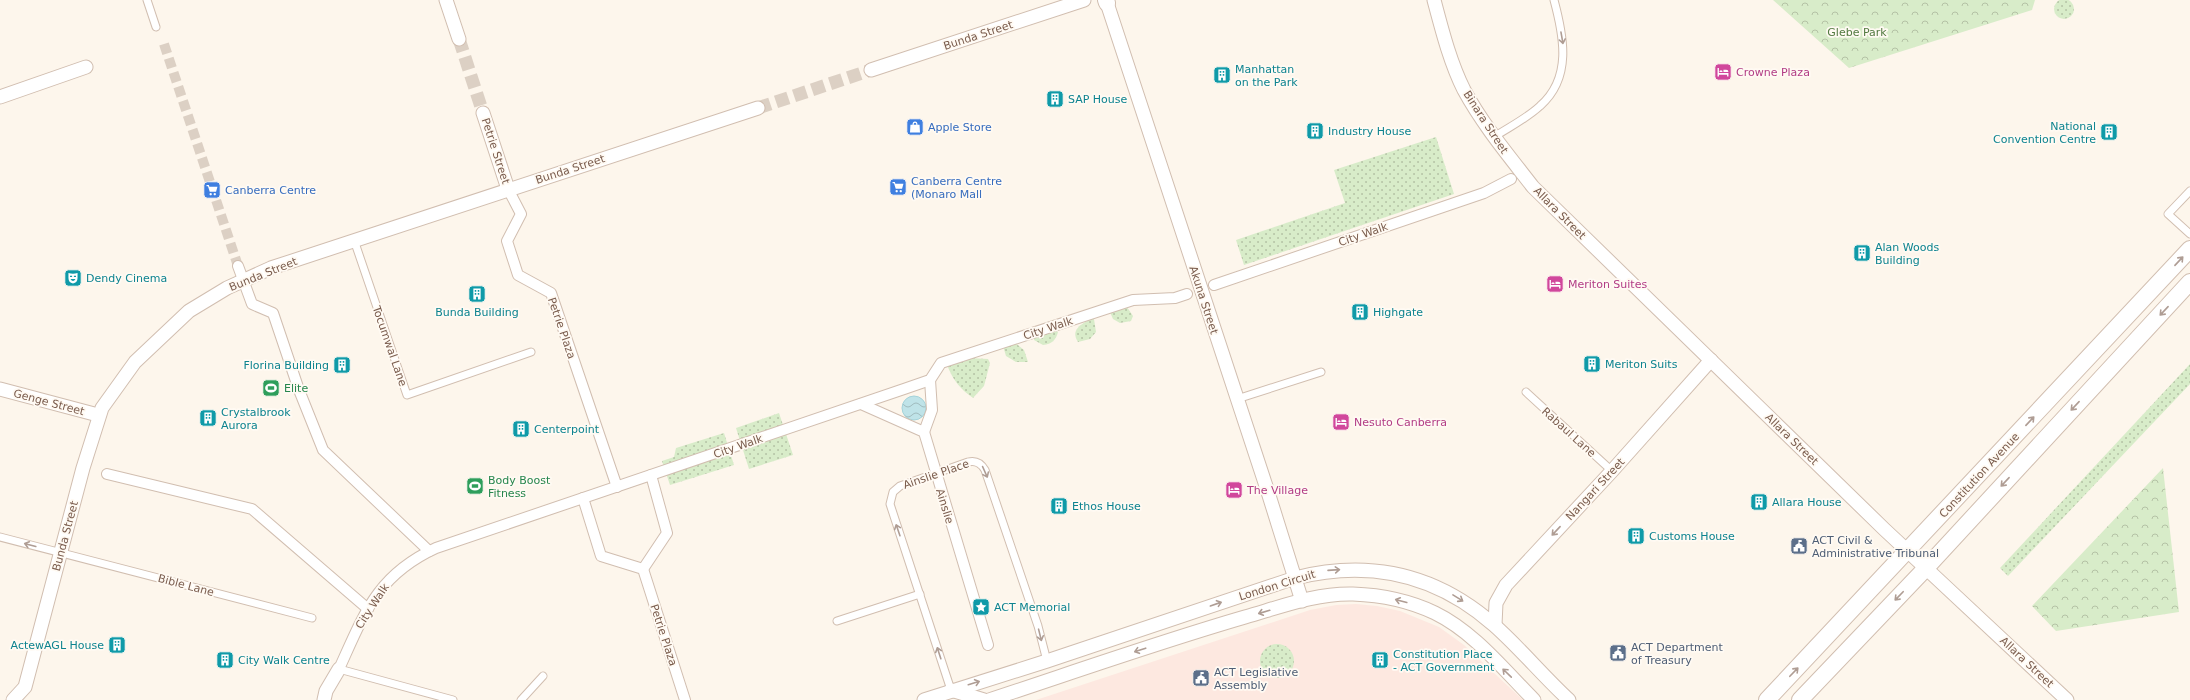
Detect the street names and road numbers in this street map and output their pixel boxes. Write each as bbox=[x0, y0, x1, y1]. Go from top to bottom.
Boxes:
street label: Bunda Street bbox=[942, 18, 1015, 53]
street label: Binara Street bbox=[1460, 88, 1511, 157]
street label: Petrie Street bbox=[479, 117, 513, 186]
street label: Bunda Street bbox=[534, 152, 607, 187]
street label: Allara Street bbox=[1531, 185, 1589, 243]
street label: City Walk bbox=[1337, 220, 1390, 249]
street label: Bunda Street bbox=[227, 255, 300, 294]
street label: Akuna Street bbox=[1186, 264, 1221, 337]
street label: Petrie Plaza bbox=[545, 296, 578, 361]
street label: Tocumwal Lane bbox=[369, 303, 409, 388]
street label: City Walk bbox=[1022, 314, 1075, 343]
street label: Genge Street bbox=[12, 387, 86, 418]
street label: Rabaul Lane bbox=[1539, 405, 1598, 460]
street label: Allara Street bbox=[1762, 411, 1821, 468]
street label: Constitution Avenue bbox=[1937, 430, 2022, 520]
street label: City Walk bbox=[712, 432, 765, 461]
street label: Nangari Street bbox=[1563, 455, 1628, 523]
street label: Ainslie Place bbox=[901, 457, 971, 492]
street label: Ainslie bbox=[933, 487, 956, 526]
street label: Bunda Street bbox=[50, 499, 81, 573]
street label: London Circuit bbox=[1237, 567, 1318, 603]
street label: Bible Lane bbox=[156, 572, 216, 599]
street label: City Walk bbox=[353, 581, 392, 631]
street label: Petrie Plaza bbox=[647, 603, 680, 668]
street label: Allara Street bbox=[1997, 634, 2057, 691]

